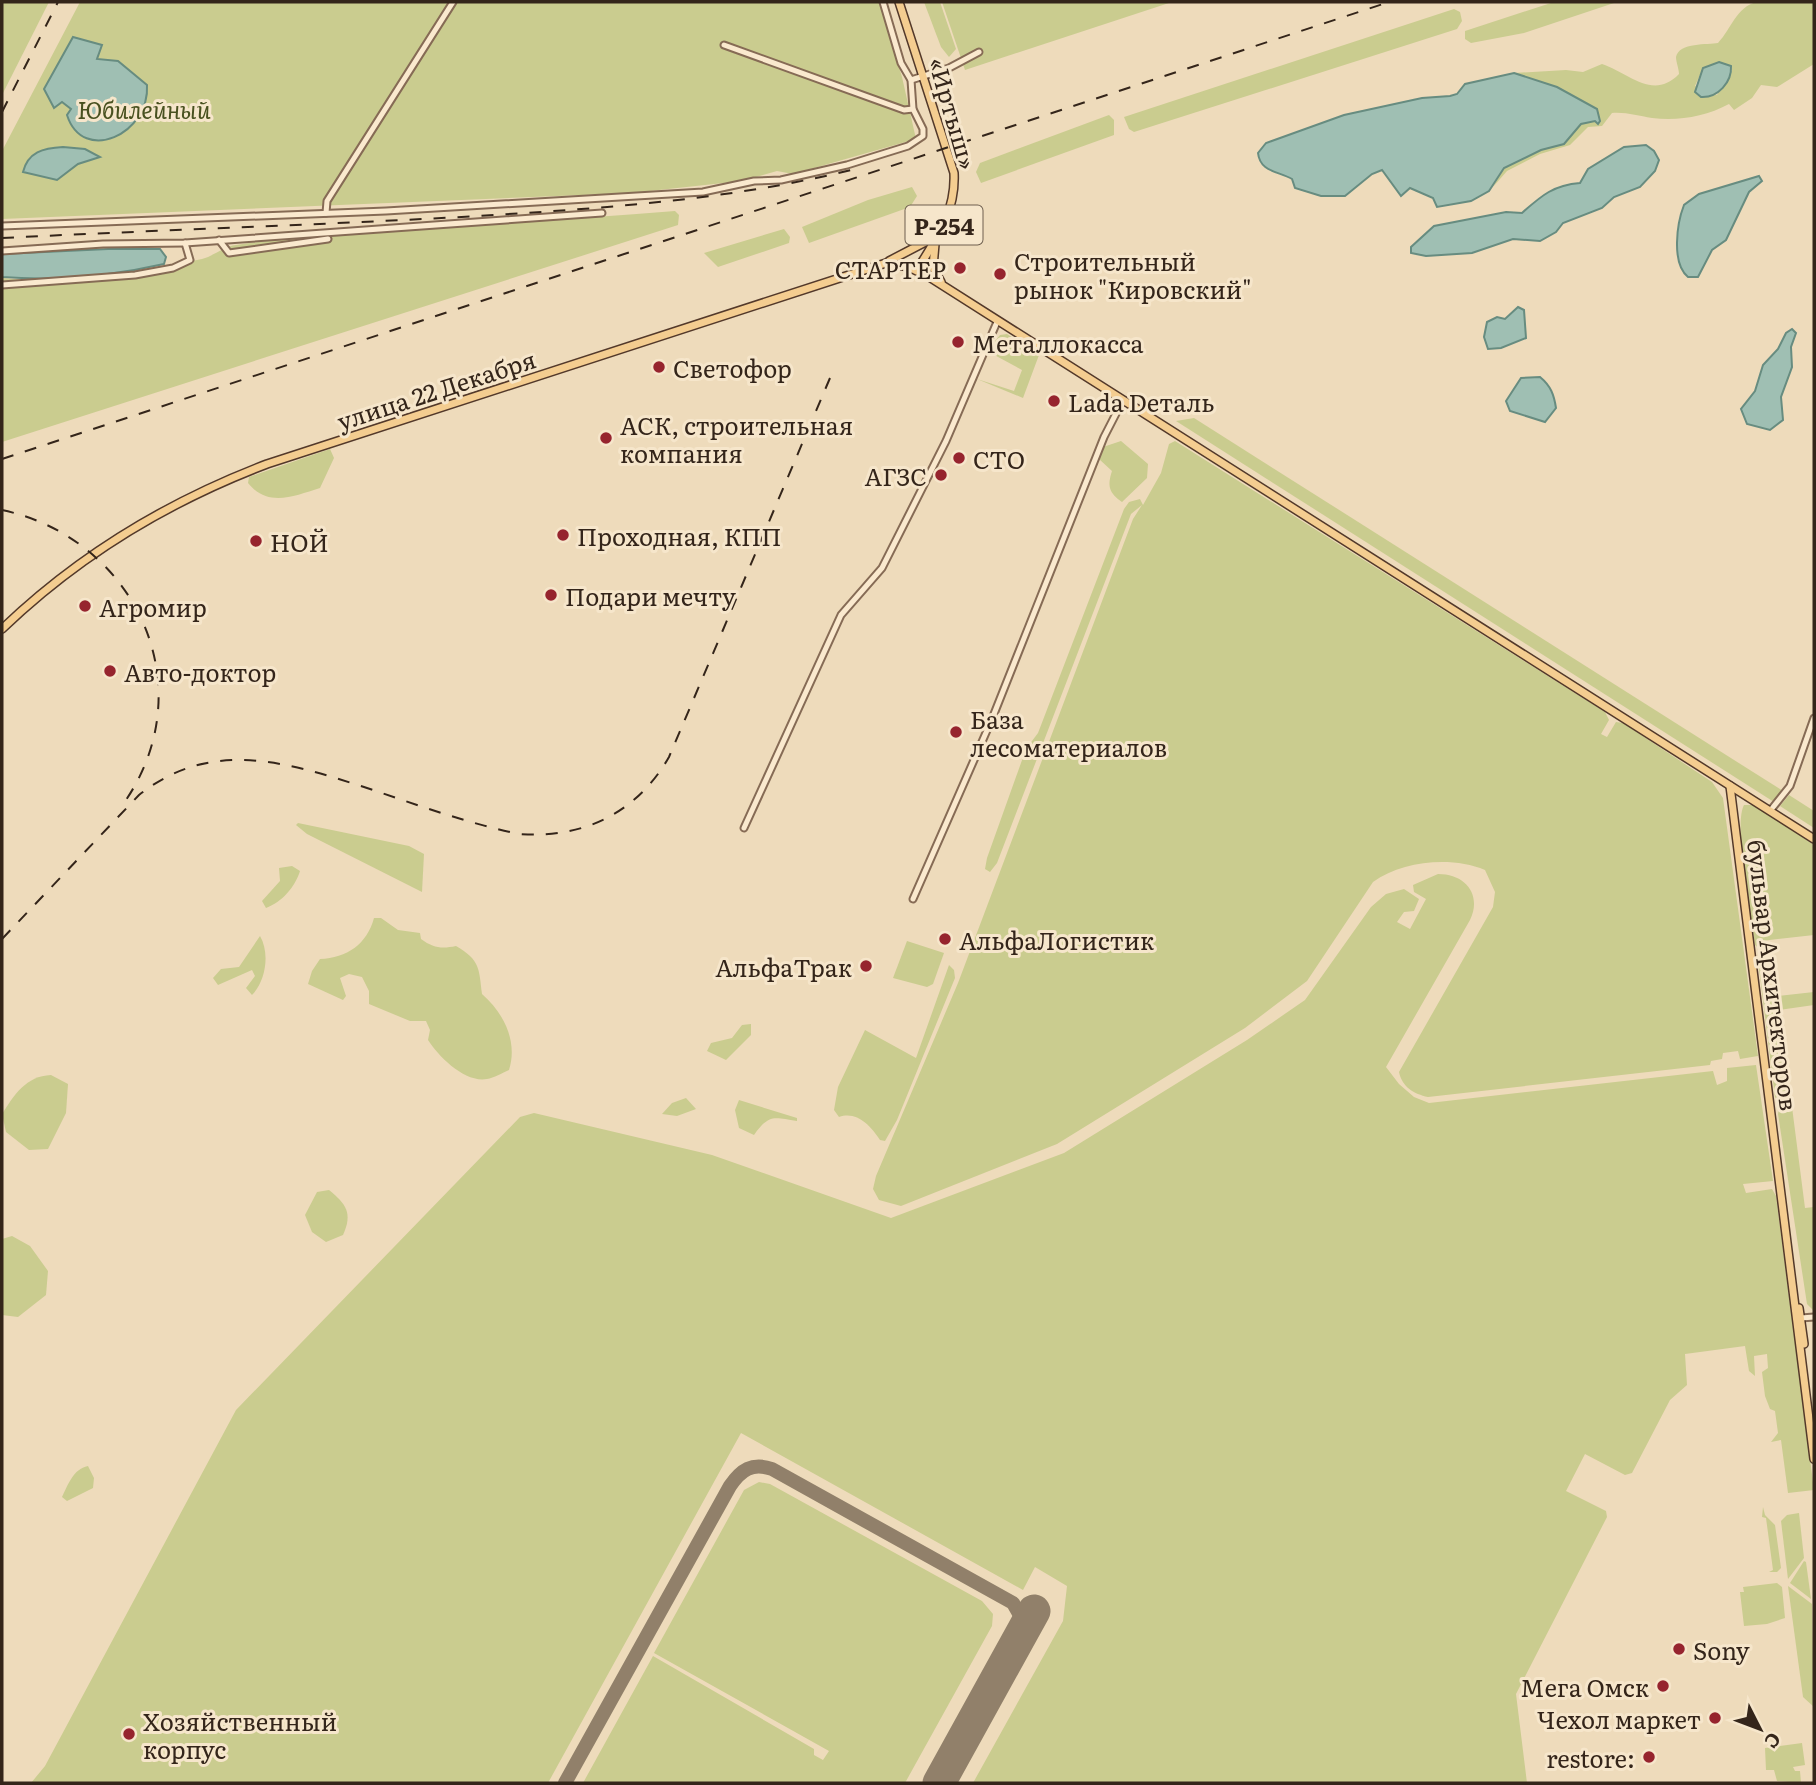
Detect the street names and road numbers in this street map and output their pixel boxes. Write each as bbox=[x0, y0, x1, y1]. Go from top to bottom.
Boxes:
street label: «Иртыш» bbox=[921, 53, 987, 173]
road number: Р-254 bbox=[906, 206, 982, 244]
street label: улица 22 Декабря bbox=[332, 340, 540, 438]
street label: бульвар Архитекторов bbox=[1740, 837, 1808, 1113]

